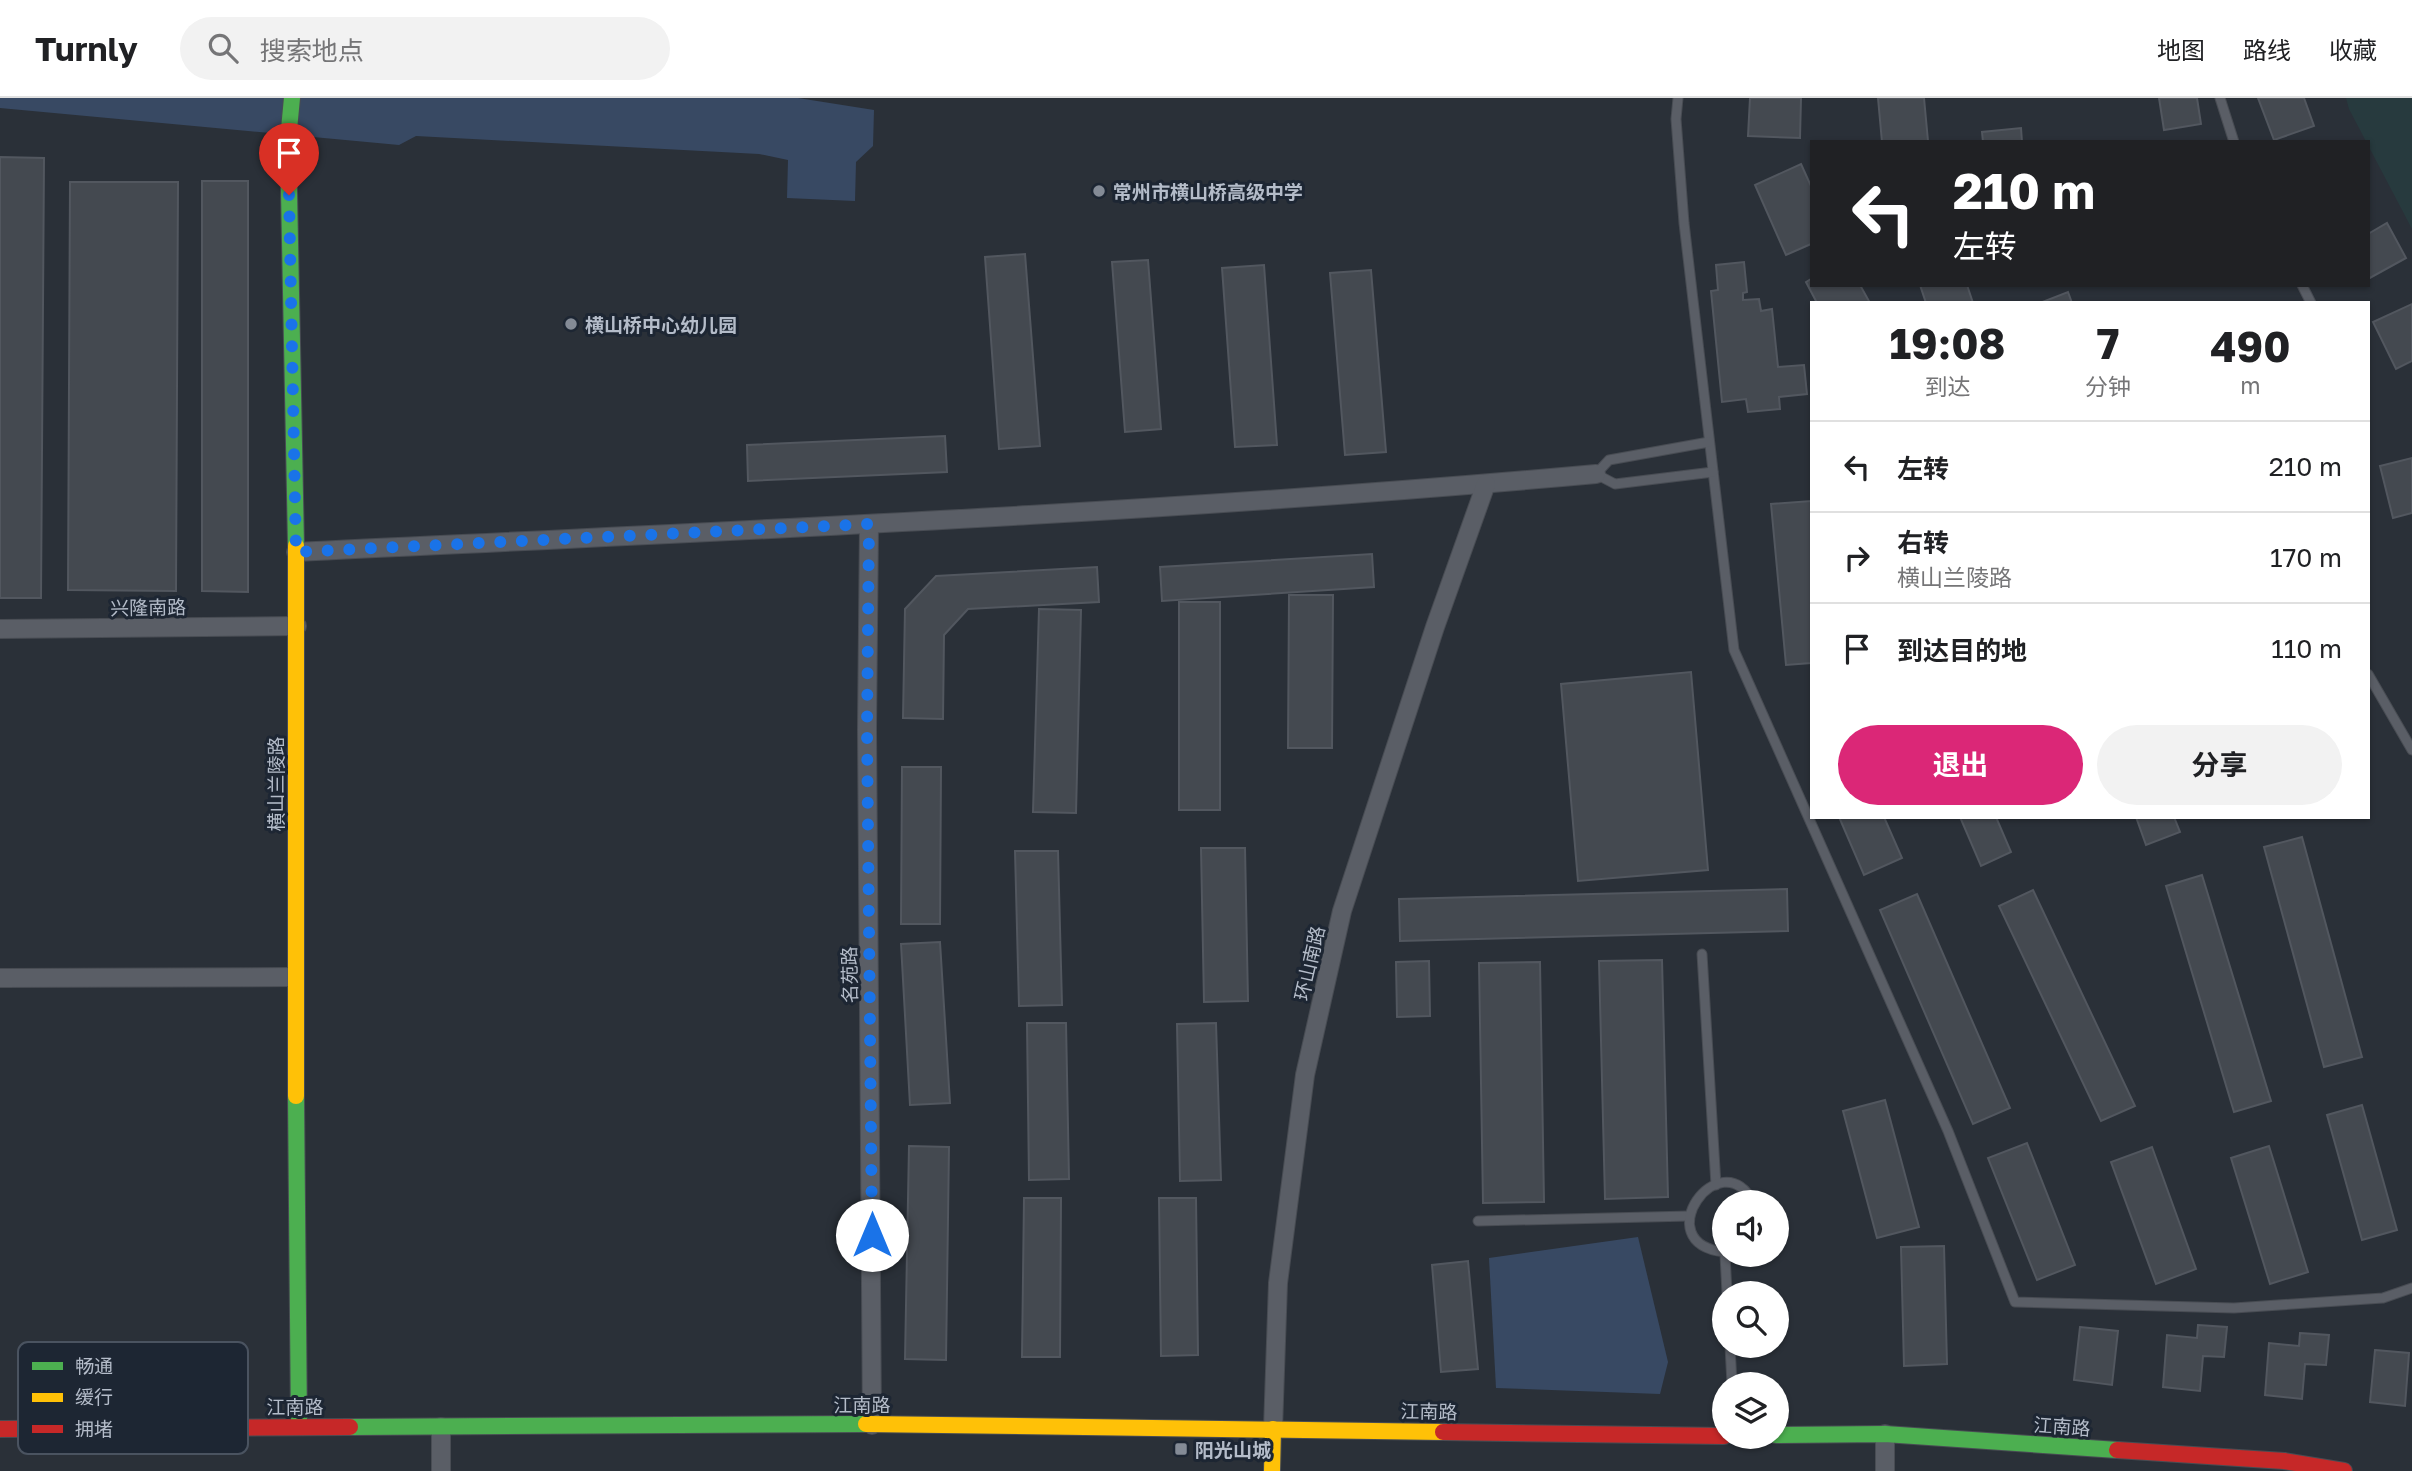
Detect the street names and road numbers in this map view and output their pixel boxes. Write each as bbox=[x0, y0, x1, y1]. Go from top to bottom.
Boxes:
street label: 兴隆南路 bbox=[110, 595, 186, 619]
street label: 横山兰陵路 bbox=[264, 736, 287, 832]
street label: 环山南路 bbox=[1289, 923, 1329, 1003]
street label: 名苑路 bbox=[837, 946, 861, 1004]
street label: 江南路 bbox=[833, 1393, 891, 1416]
street label: 江南路 bbox=[266, 1395, 324, 1418]
street label: 江南路 bbox=[1400, 1399, 1458, 1423]
street label: 江南路 bbox=[2033, 1413, 2091, 1439]

